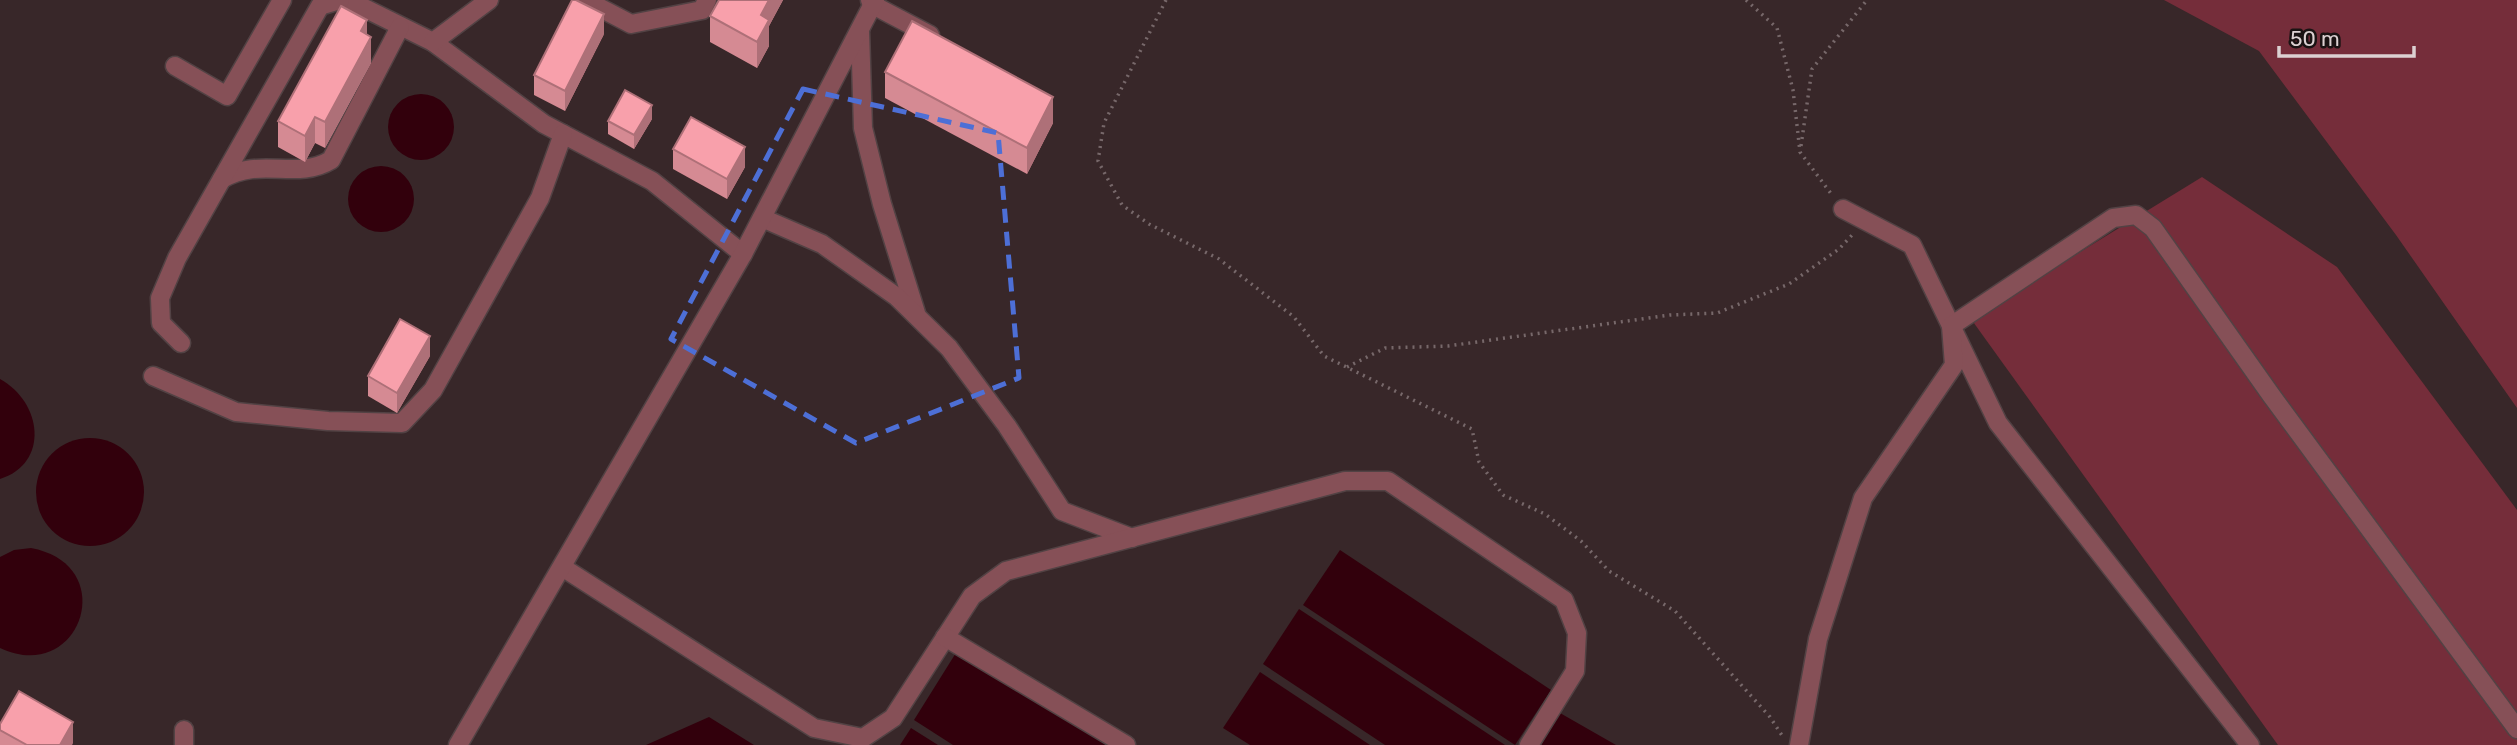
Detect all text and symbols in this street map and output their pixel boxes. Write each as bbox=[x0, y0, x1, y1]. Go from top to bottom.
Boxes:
scale bar bbox=[2279, 14, 2414, 58]
text: 50 m bbox=[2290, 26, 2340, 51]

